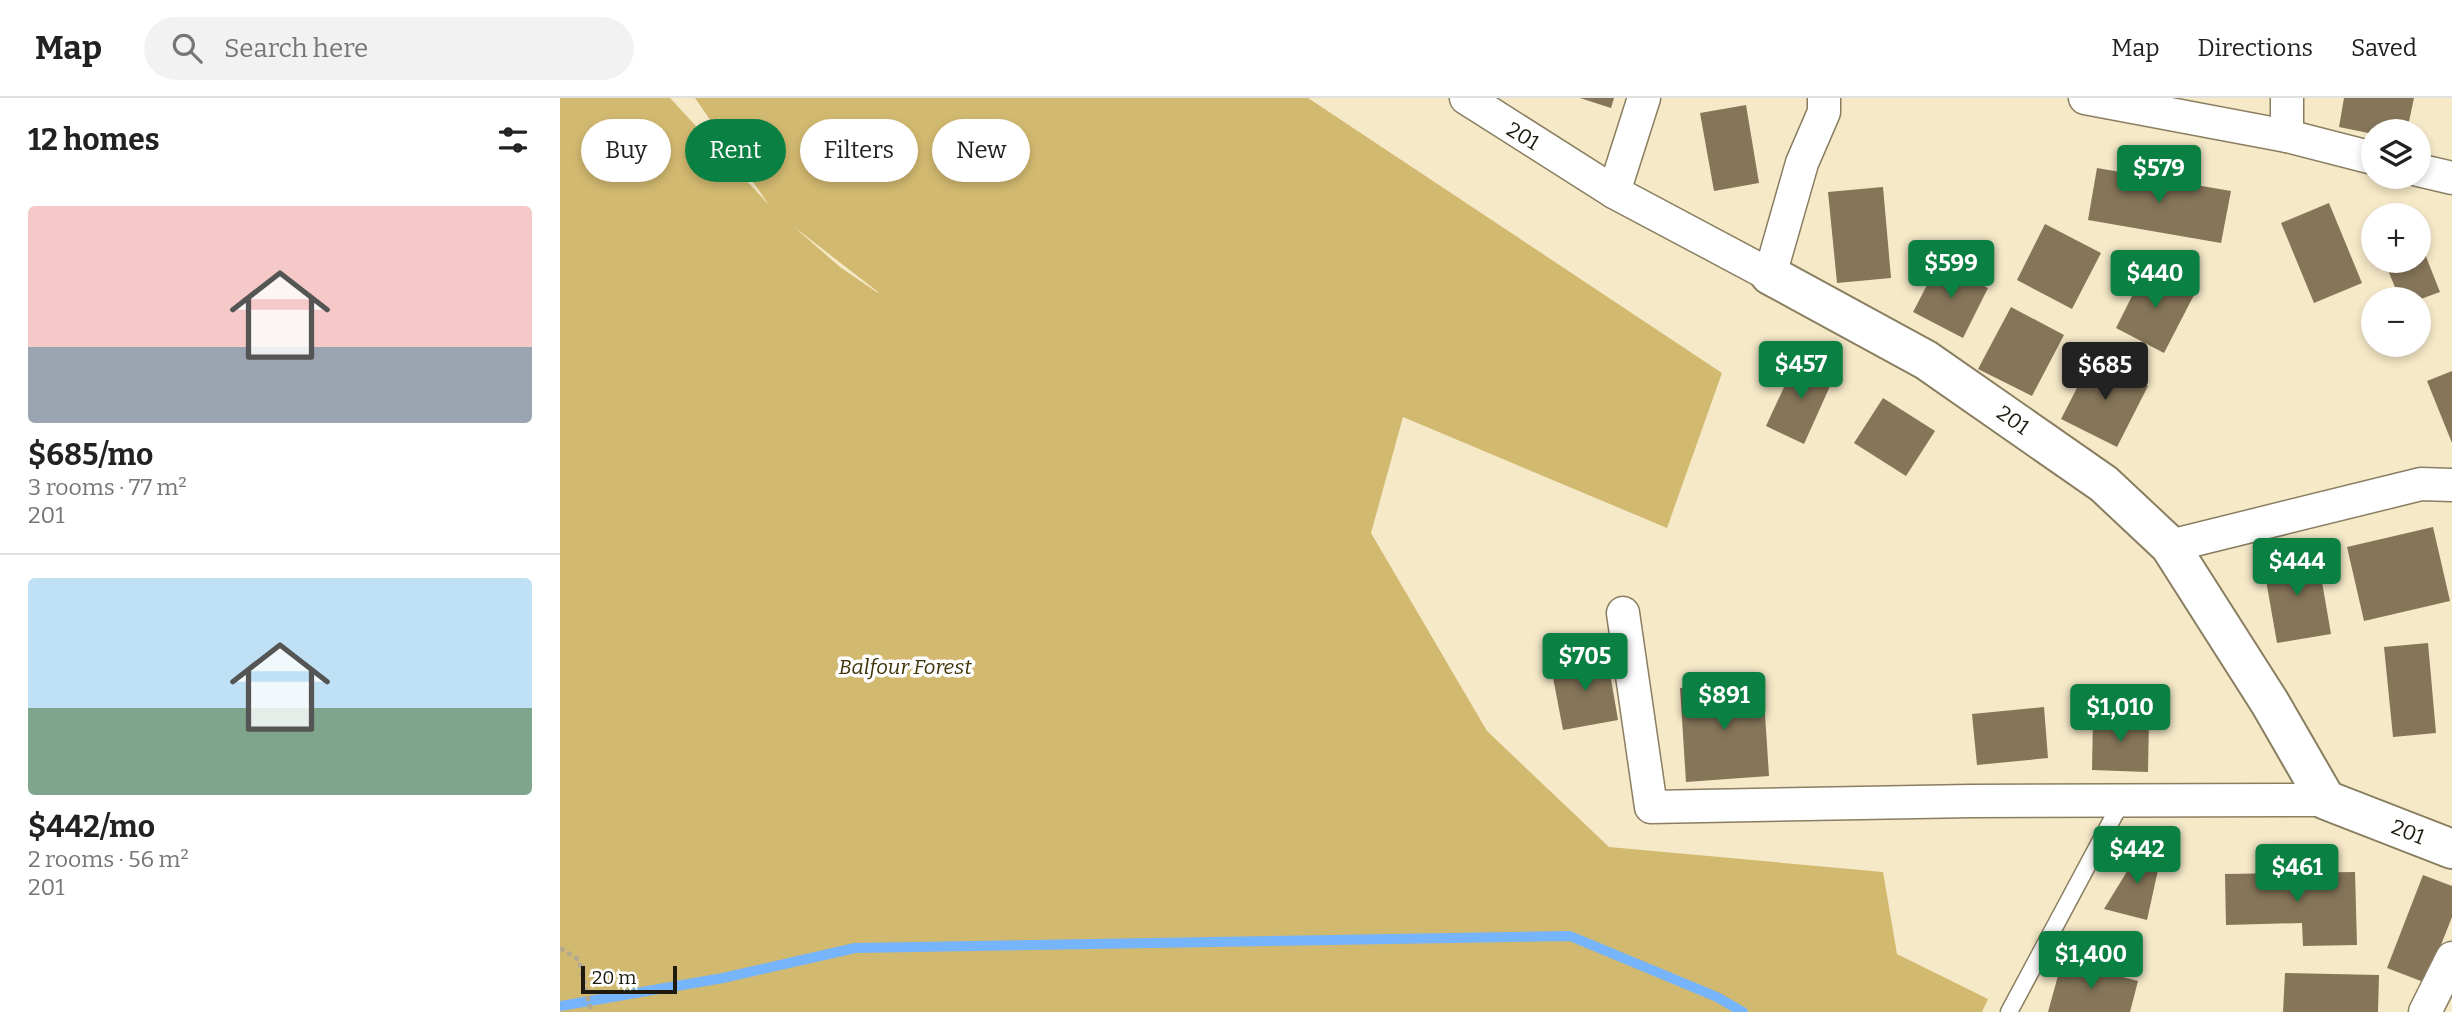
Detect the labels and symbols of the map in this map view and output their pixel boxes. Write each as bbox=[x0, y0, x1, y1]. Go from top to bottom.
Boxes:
street label: 201 bbox=[1502, 116, 1544, 156]
pin: $579 bbox=[2118, 146, 2200, 205]
pin: $599 bbox=[1910, 240, 1992, 300]
pin: $440 bbox=[2114, 250, 2196, 310]
pin: $457 bbox=[1760, 342, 1842, 401]
pin: $685 bbox=[2064, 342, 2146, 402]
street label: 201 bbox=[1992, 400, 2034, 440]
pin: $444 bbox=[2256, 538, 2338, 598]
pin: $705 bbox=[1544, 634, 1626, 693]
park label: Balfour Forest bbox=[838, 654, 972, 680]
pin: $891 bbox=[1683, 672, 1765, 732]
pin: $1,010 bbox=[2063, 684, 2177, 744]
street label: 201 bbox=[2388, 814, 2429, 850]
pin: $442 bbox=[2096, 826, 2178, 886]
pin: $461 bbox=[2256, 844, 2338, 904]
pin: $1,400 bbox=[2034, 932, 2148, 991]
scale bar bbox=[581, 963, 677, 995]

